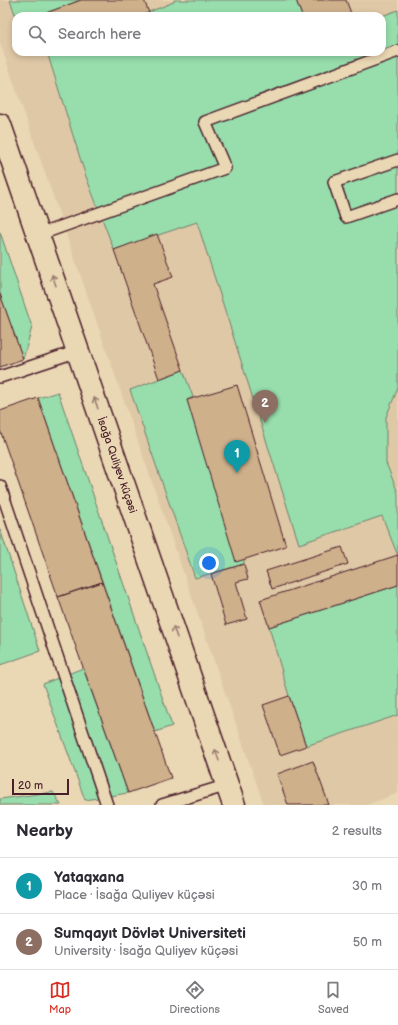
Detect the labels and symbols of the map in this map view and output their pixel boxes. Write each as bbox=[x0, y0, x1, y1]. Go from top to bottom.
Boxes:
one-way arrow bbox=[50, 274, 57, 287]
pin: 2 bbox=[252, 390, 278, 423]
one-way arrow bbox=[92, 397, 99, 410]
street label: İsağa Quliyev küçəsi bbox=[94, 415, 140, 515]
pin: 1 bbox=[224, 440, 250, 473]
your location bbox=[199, 553, 219, 573]
one-way arrow bbox=[171, 625, 178, 638]
one-way arrow bbox=[213, 748, 220, 761]
scale bar bbox=[12, 777, 69, 796]

